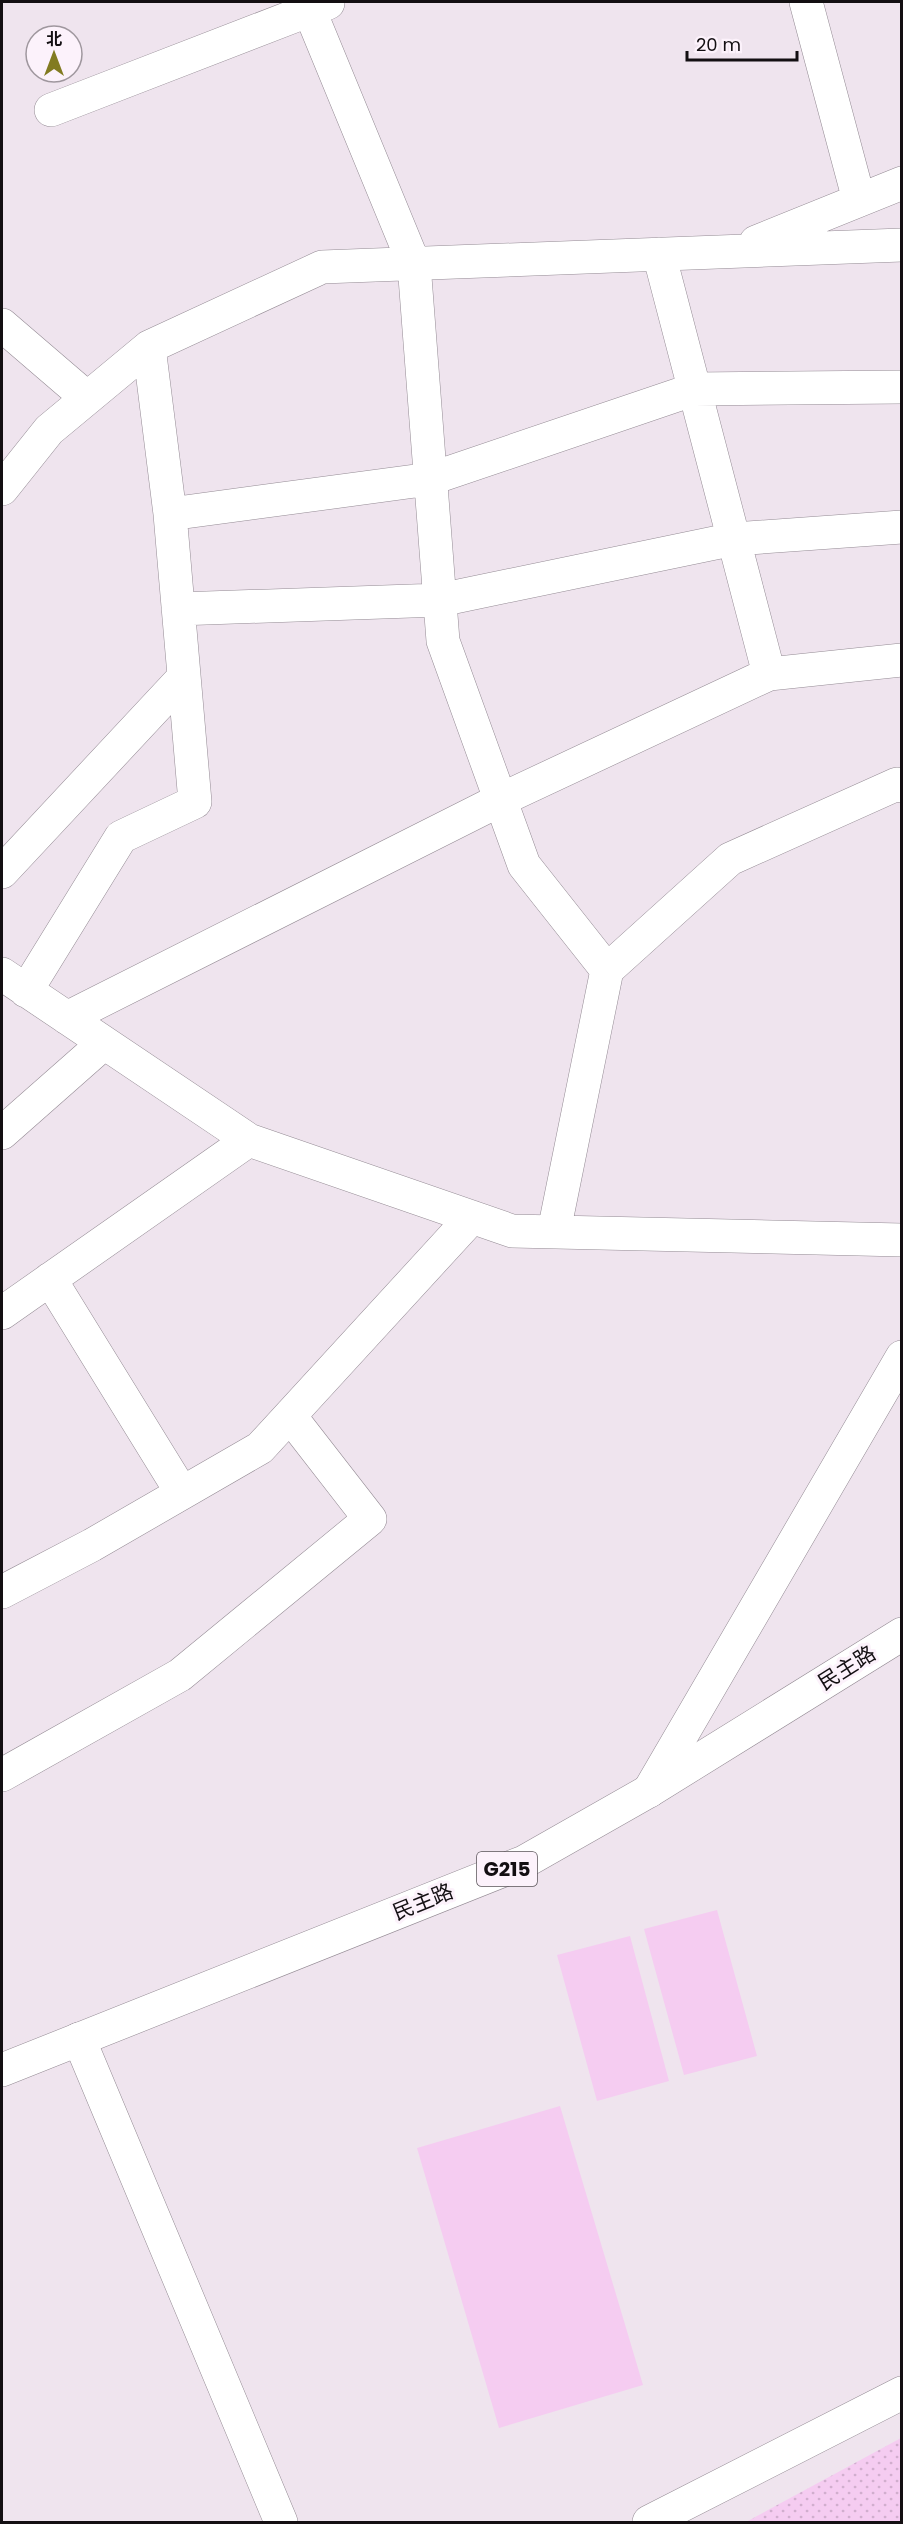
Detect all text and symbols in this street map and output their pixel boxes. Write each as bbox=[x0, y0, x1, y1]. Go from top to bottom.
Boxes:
north arrow bbox=[24, 24, 84, 84]
scale bar bbox=[687, 24, 796, 62]
text: 北 bbox=[46, 28, 62, 51]
text: 20 m bbox=[696, 32, 741, 57]
street label: 民主路 bbox=[812, 1639, 881, 1697]
road number: G215 bbox=[477, 1852, 537, 1886]
street label: 民主路 bbox=[388, 1876, 457, 1927]

